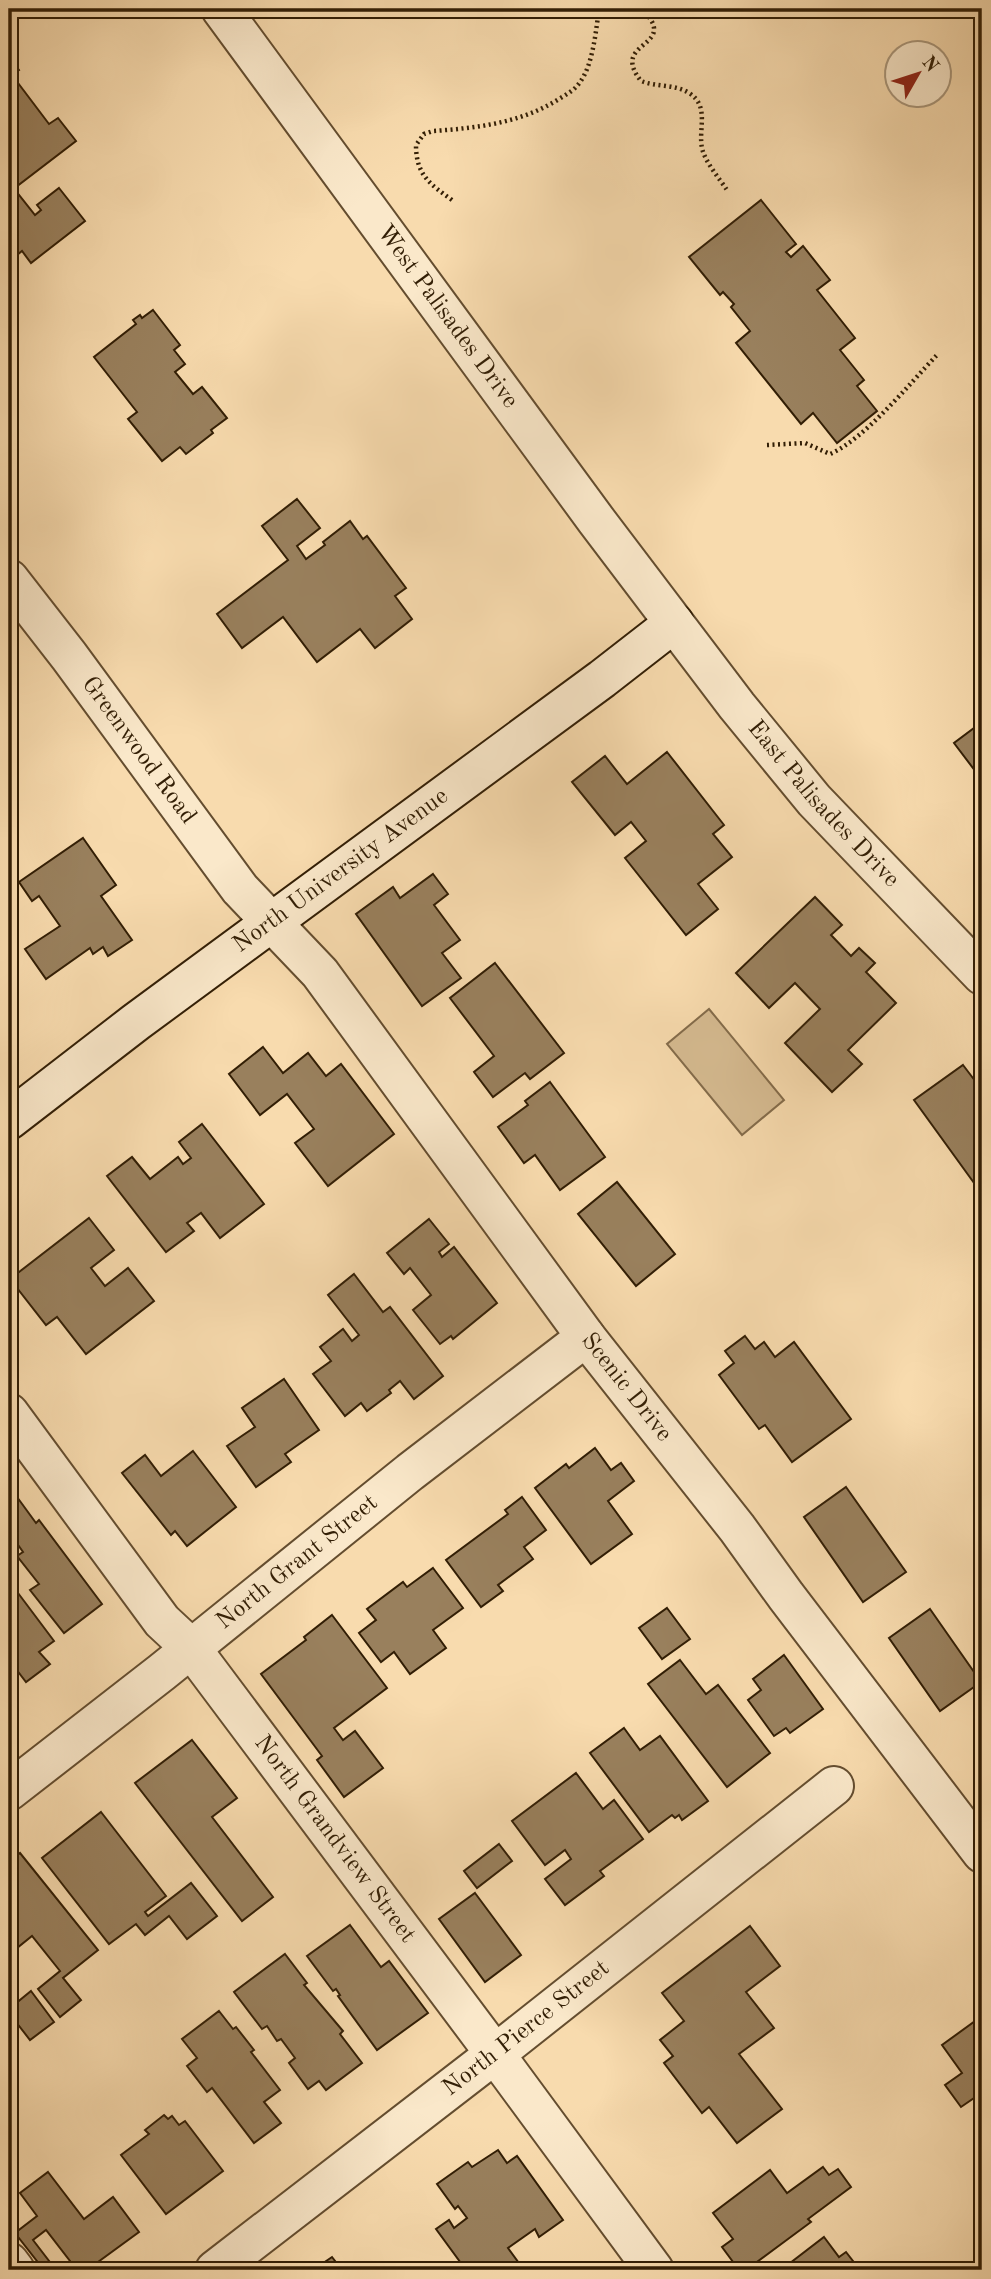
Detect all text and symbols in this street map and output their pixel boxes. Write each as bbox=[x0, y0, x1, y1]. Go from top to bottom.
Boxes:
north arrow bbox=[883, 38, 953, 108]
text: N bbox=[917, 53, 942, 77]
street label: West Palisades Drive bbox=[372, 221, 522, 413]
street label: Greenwood Road bbox=[77, 672, 200, 829]
street label: East Palisades Drive bbox=[743, 716, 903, 892]
street label: North University Avenue bbox=[229, 784, 453, 958]
street label: Scenic Drive bbox=[576, 1329, 676, 1446]
street label: North Grant Street bbox=[213, 1491, 383, 1635]
street label: North Grandview Street bbox=[249, 1731, 420, 1948]
street label: North Pierce Street bbox=[439, 1956, 614, 2101]

